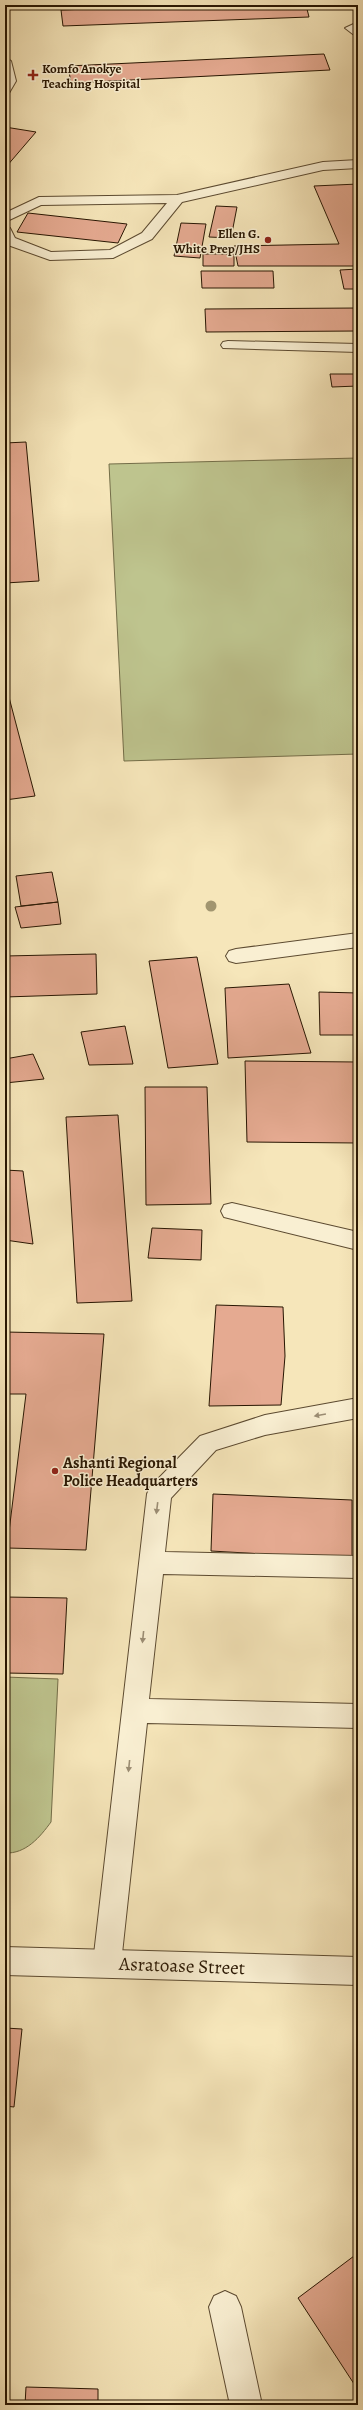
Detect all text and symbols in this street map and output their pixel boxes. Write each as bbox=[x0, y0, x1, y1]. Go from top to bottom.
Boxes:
place label: Komfo Anokye Teaching Hospital bbox=[42, 60, 140, 92]
marker: Komfo Anokye Teaching Hospital bbox=[27, 69, 39, 81]
place label: Ellen G. White Prep/JHS bbox=[172, 225, 260, 257]
marker: Ellen G. White Prep/JHS bbox=[263, 235, 273, 245]
one-way arrow bbox=[314, 1412, 326, 1418]
place label: Ashanti Regional Police Headquarters bbox=[62, 1452, 198, 1492]
marker: Ashanti Regional Police Headquarters bbox=[50, 1466, 60, 1476]
one-way arrow bbox=[154, 1502, 161, 1514]
one-way arrow bbox=[140, 1631, 146, 1643]
one-way arrow bbox=[125, 1760, 132, 1772]
street label: Asratoase Street bbox=[118, 1951, 245, 1981]

